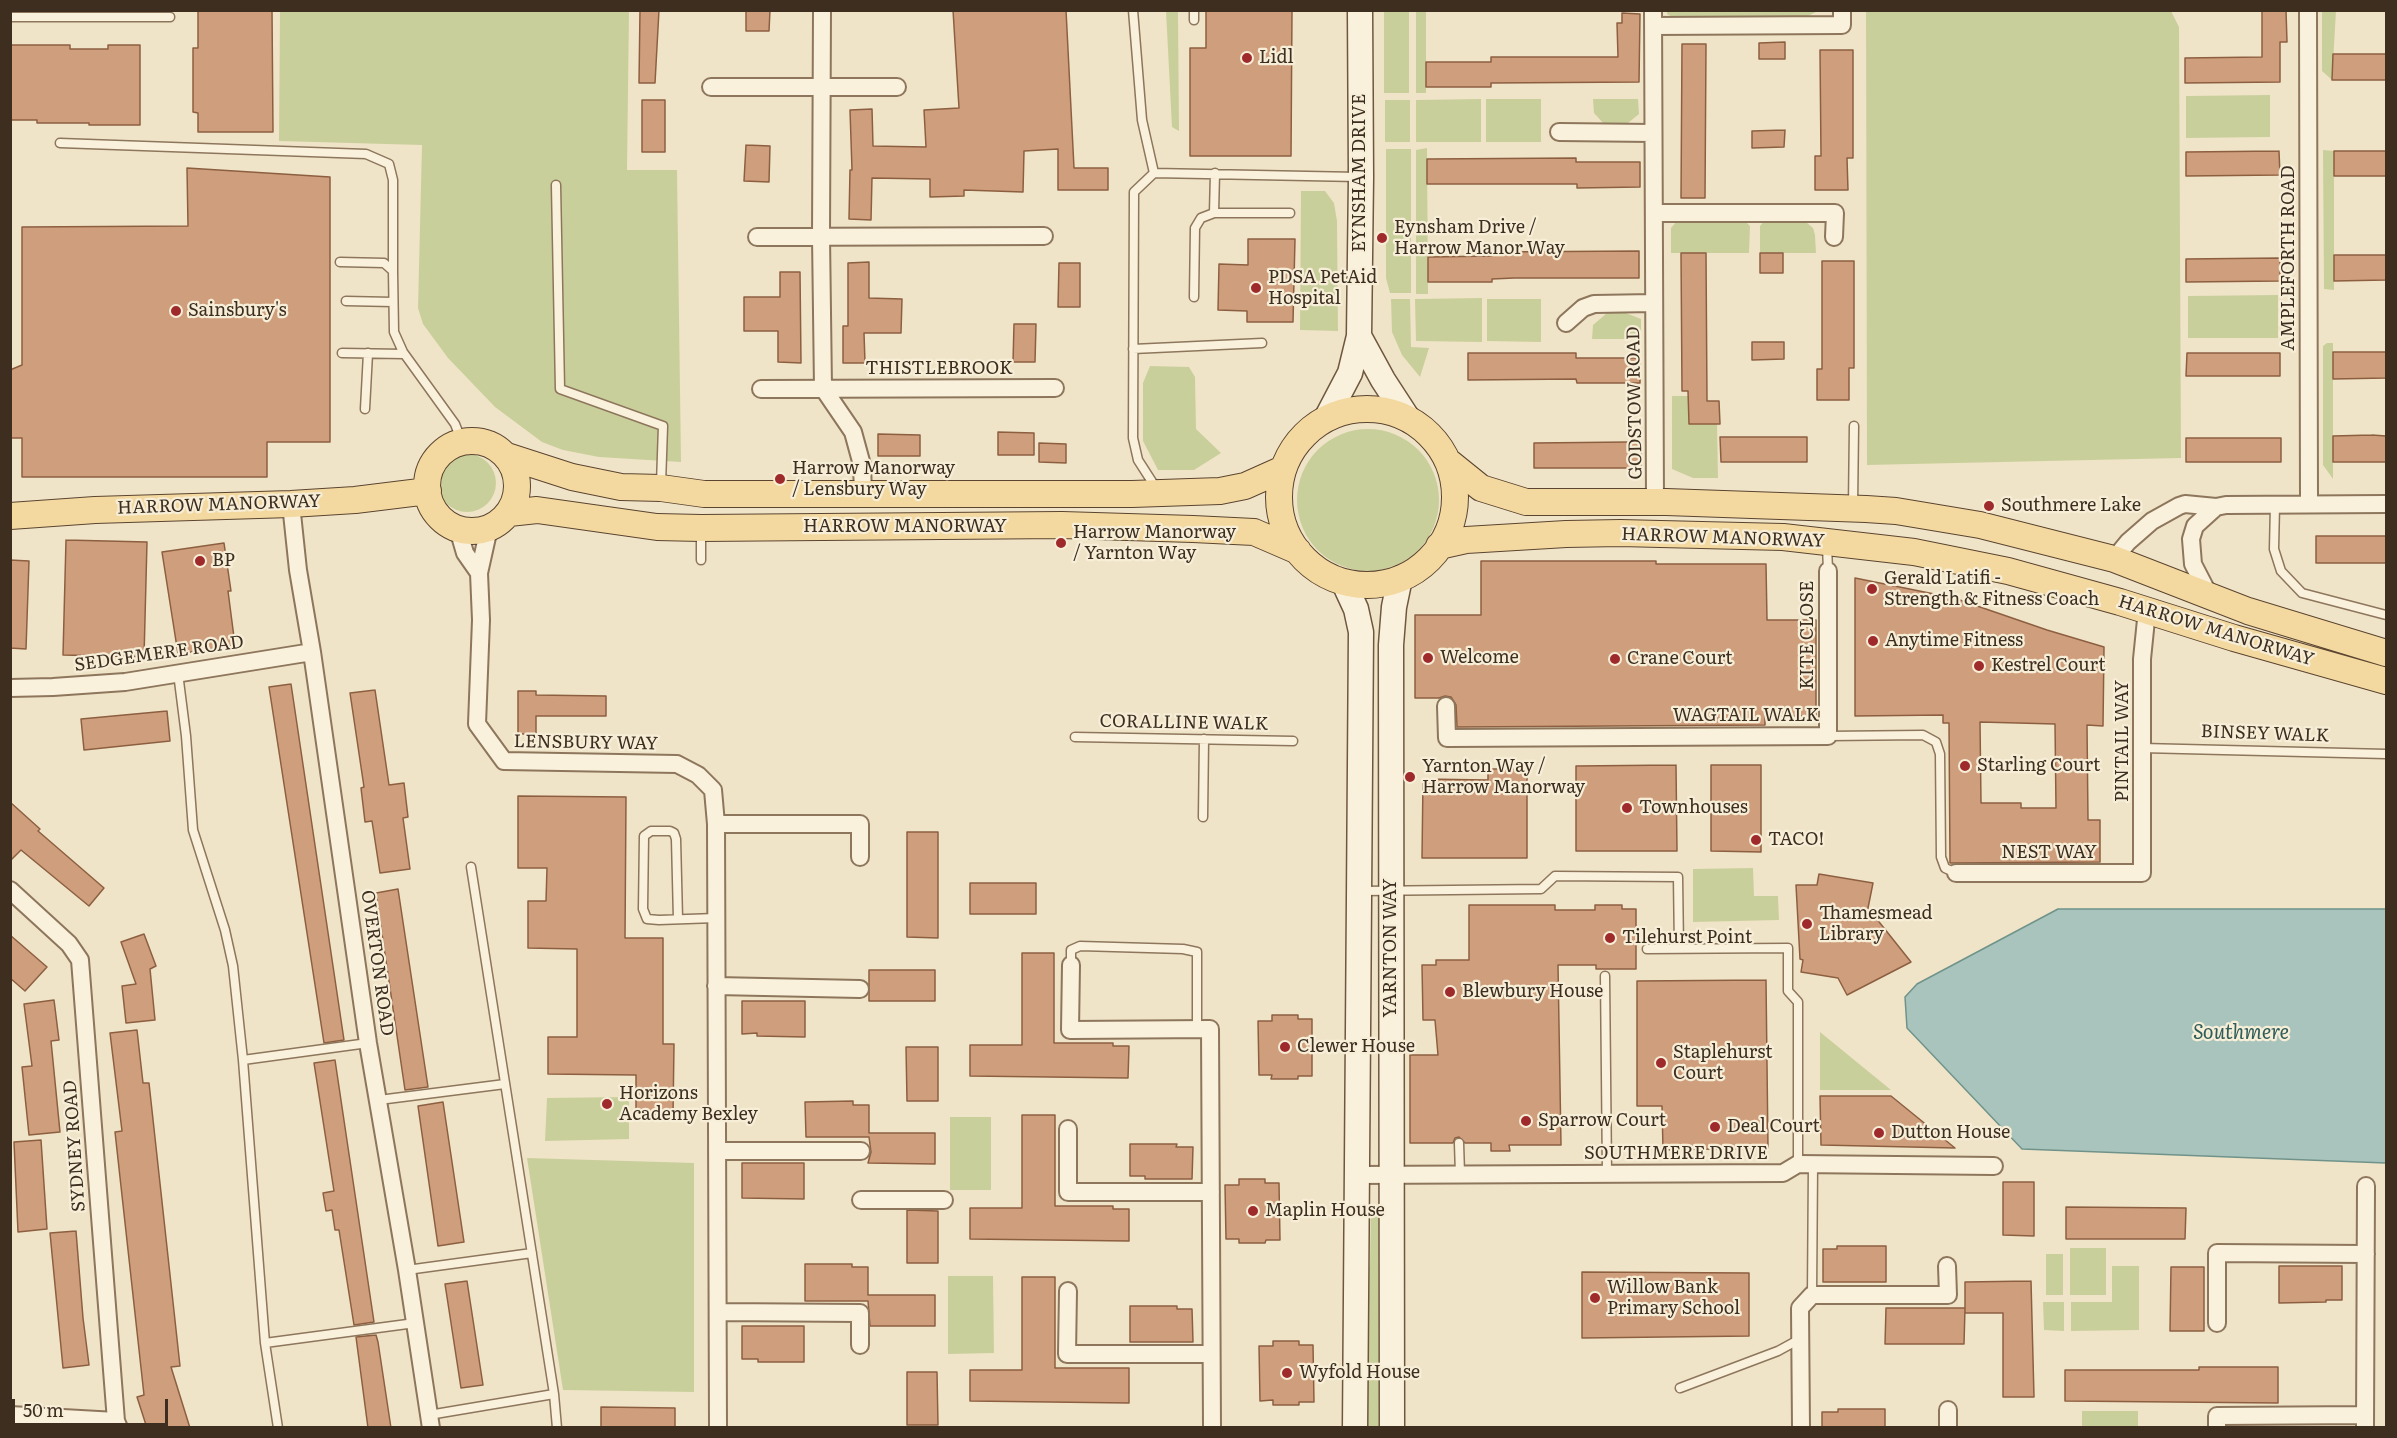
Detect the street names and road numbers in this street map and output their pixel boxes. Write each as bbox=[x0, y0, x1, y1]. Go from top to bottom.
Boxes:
street label: EYNSHAM DRIVE bbox=[1349, 94, 1371, 252]
street label: AMPLEFORTH ROAD bbox=[2278, 165, 2300, 351]
street label: GODSTOW ROAD bbox=[1623, 326, 1647, 480]
street label: THISTLEBROOK bbox=[865, 358, 1013, 380]
street label: HARROW MANORWAY bbox=[117, 491, 321, 519]
street label: HARROW MANORWAY bbox=[803, 516, 1007, 538]
street label: HARROW MANORWAY bbox=[1621, 524, 1825, 552]
street label: KITE CLOSE bbox=[1797, 581, 1819, 689]
street label: HARROW MANORWAY bbox=[2115, 591, 2317, 671]
street label: SEDGEMERE ROAD bbox=[73, 631, 245, 677]
street label: PINTAIL WAY bbox=[2112, 680, 2134, 802]
street label: WAGTAIL WALK bbox=[1673, 705, 1819, 727]
street label: CORALLINE WALK bbox=[1099, 711, 1269, 735]
street label: BINSEY WALK bbox=[2200, 721, 2330, 747]
street label: LENSBURY WAY bbox=[513, 731, 659, 755]
street label: NEST WAY bbox=[2001, 842, 2097, 864]
street label: YARNTON WAY bbox=[1380, 878, 1402, 1018]
street label: OVERTON ROAD bbox=[356, 889, 398, 1037]
street label: SYDNEY ROAD bbox=[60, 1079, 90, 1213]
street label: SOUTHMERE DRIVE bbox=[1584, 1143, 1768, 1165]

